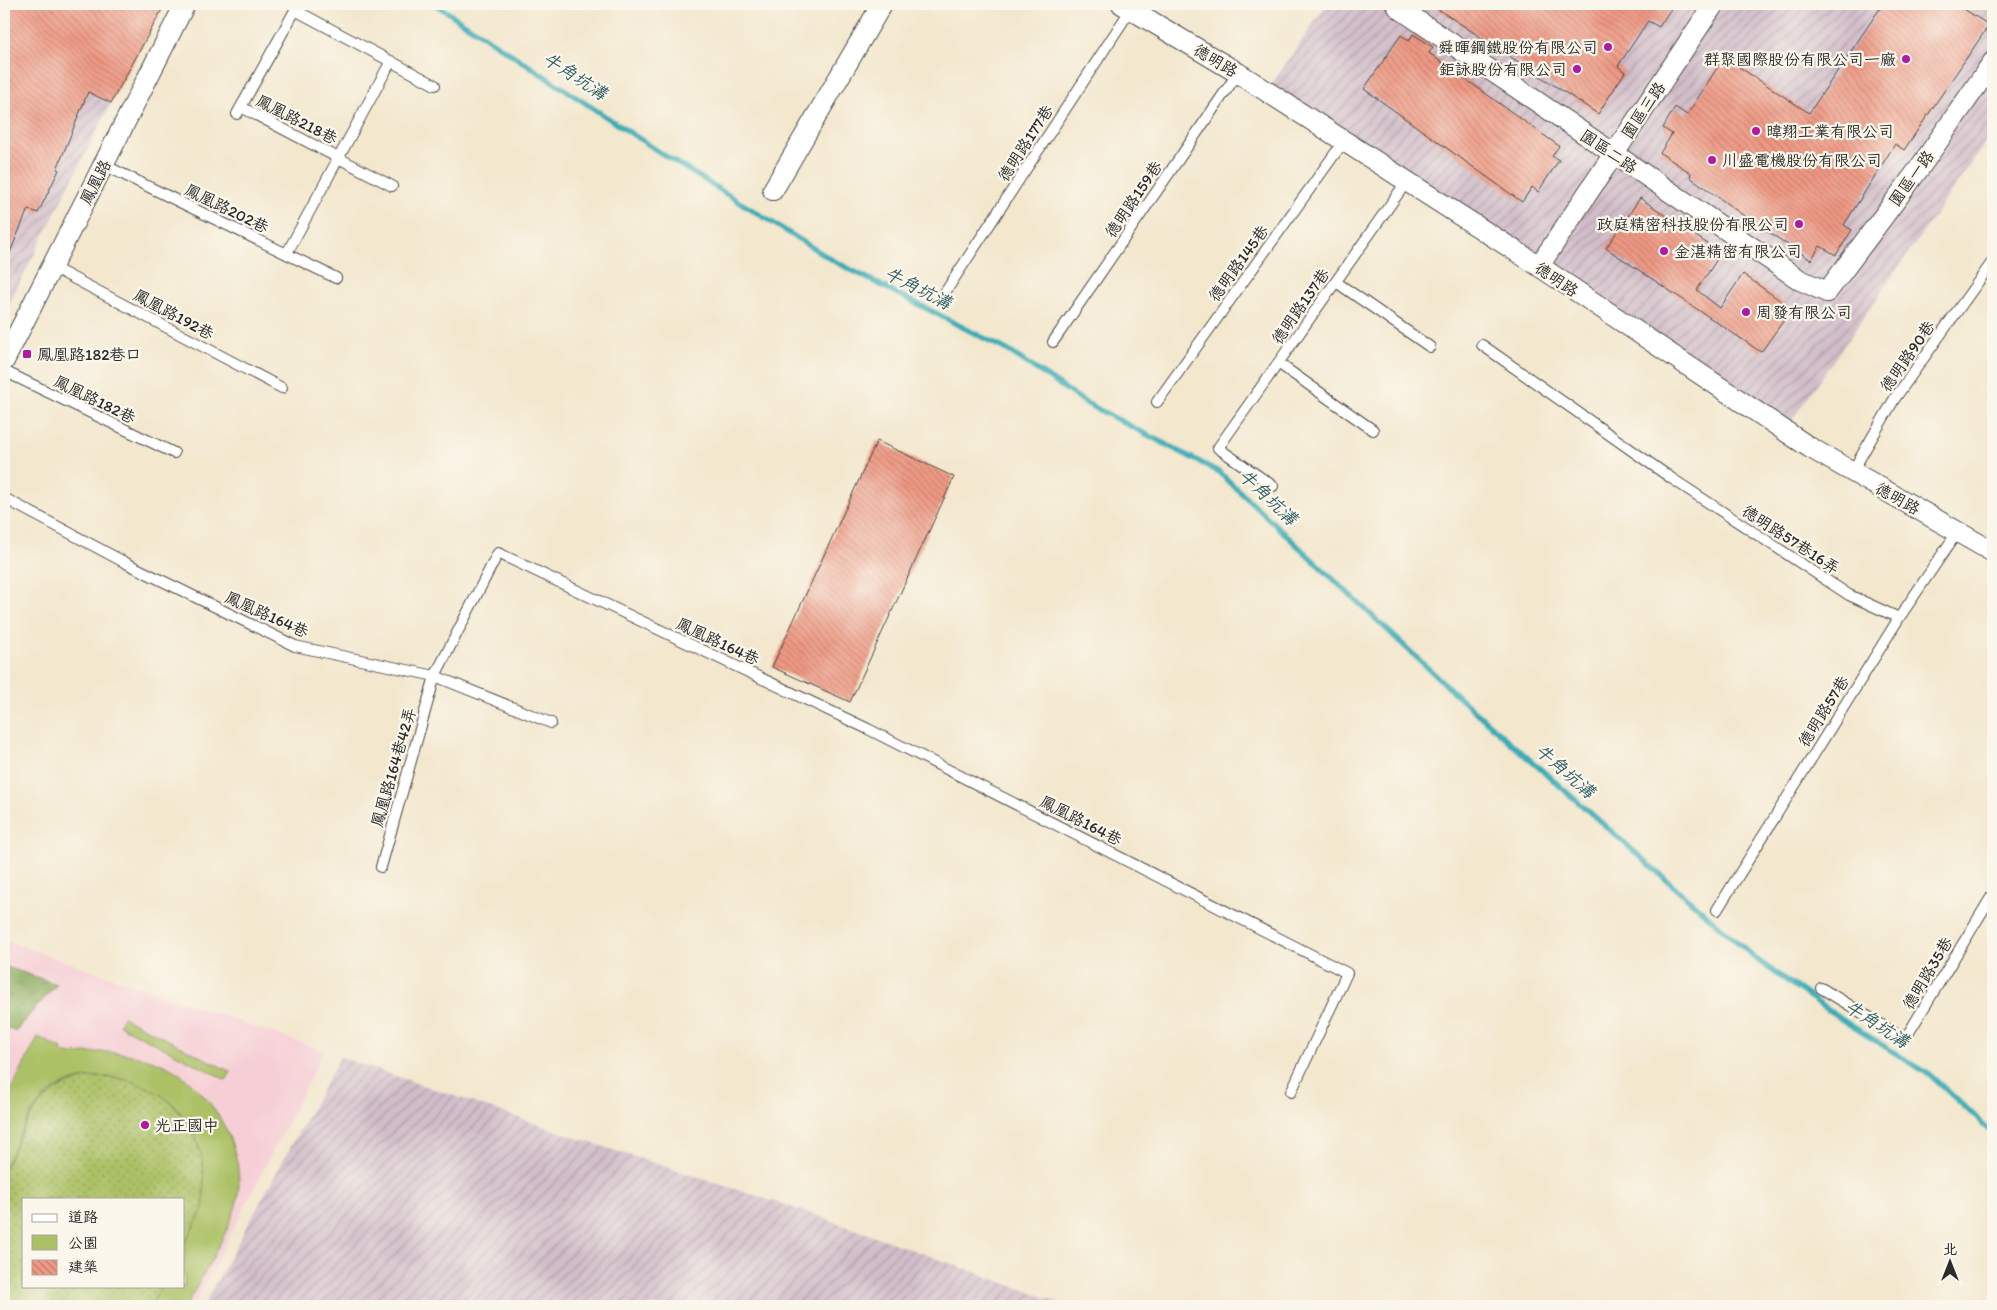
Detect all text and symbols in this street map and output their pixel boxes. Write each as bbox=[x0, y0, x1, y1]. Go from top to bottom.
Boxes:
place label: 舜暉鋼鐵股份有限公司 bbox=[1438, 38, 1598, 57]
street label: 德明路 bbox=[1190, 40, 1241, 81]
marker: 舜暉鋼鐵股份有限公司 bbox=[1602, 41, 1614, 53]
water label: 牛角坑溝 bbox=[539, 47, 613, 106]
place label: 群聚國際股份有限公司一廠 bbox=[1704, 50, 1896, 69]
marker: 群聚國際股份有限公司一廠 bbox=[1900, 53, 1912, 65]
place label: 鉅詠股份有限公司 bbox=[1439, 60, 1567, 79]
marker: 鉅詠股份有限公司 bbox=[1571, 63, 1583, 75]
street label: 園區三路 bbox=[1618, 78, 1669, 142]
street label: 鳳凰路218巷 bbox=[253, 91, 341, 148]
street label: 德明路177巷 bbox=[994, 101, 1057, 185]
place label: 暐翔工業有限公司 bbox=[1766, 122, 1894, 141]
marker: 暐翔工業有限公司 bbox=[1750, 125, 1762, 137]
street label: 園區二路 bbox=[1577, 126, 1641, 177]
street label: 園區一路 bbox=[1885, 147, 1938, 210]
place label: 川盛電機股份有限公司 bbox=[1722, 151, 1882, 170]
marker: 川盛電機股份有限公司 bbox=[1706, 154, 1718, 166]
street label: 鳳凰路 bbox=[76, 157, 115, 208]
street label: 德明路159巷 bbox=[1101, 157, 1166, 241]
street label: 鳳凰路202巷 bbox=[182, 180, 272, 237]
place label: 政庭精密科技股份有限公司 bbox=[1597, 215, 1789, 234]
marker: 政庭精密科技股份有限公司 bbox=[1793, 218, 1805, 230]
street label: 德明路145巷 bbox=[1204, 222, 1272, 305]
place label: 金湛精密有限公司 bbox=[1674, 242, 1802, 261]
marker: 金湛精密有限公司 bbox=[1658, 245, 1670, 257]
street label: 德明路 bbox=[1532, 258, 1582, 301]
water label: 牛角坑溝 bbox=[881, 262, 957, 315]
street label: 德明路137巷 bbox=[1267, 265, 1333, 348]
street label: 鳳凰路192巷 bbox=[130, 285, 217, 344]
place label: 周發有限公司 bbox=[1756, 303, 1852, 322]
marker: 周發有限公司 bbox=[1740, 306, 1752, 318]
street label: 德明路90巷 bbox=[1876, 317, 1939, 395]
place label: 鳳凰路182巷口 bbox=[37, 345, 142, 364]
marker: 鳳凰路182巷口 bbox=[21, 348, 33, 360]
street label: 鳳凰路182巷 bbox=[51, 371, 139, 427]
water label: 牛角坑溝 bbox=[1234, 464, 1303, 531]
street label: 德明路 bbox=[1872, 478, 1923, 518]
street label: 德明路57巷16弄 bbox=[1738, 501, 1843, 578]
street label: 鳳凰路164巷 bbox=[222, 588, 312, 641]
street label: 鳳凰路164巷 bbox=[673, 614, 762, 669]
street label: 德明路57巷 bbox=[1794, 672, 1853, 750]
street label: 鳳凰路164巷42弄 bbox=[367, 705, 420, 829]
water label: 牛角坑溝 bbox=[1531, 739, 1601, 804]
street label: 鳳凰路164巷 bbox=[1037, 792, 1125, 849]
street label: 德明路35巷 bbox=[1898, 934, 1956, 1013]
water label: 牛角坑溝 bbox=[1841, 995, 1915, 1054]
place label: 光正國中 bbox=[155, 1116, 219, 1135]
marker: 光正國中 bbox=[139, 1119, 151, 1131]
legend bbox=[22, 1198, 185, 1288]
text: 道路 bbox=[68, 1208, 98, 1226]
text: 公園 bbox=[68, 1234, 98, 1252]
north arrow bbox=[1924, 1238, 1974, 1288]
text: 北 bbox=[1943, 1241, 1957, 1258]
text: 建築 bbox=[68, 1258, 98, 1276]

